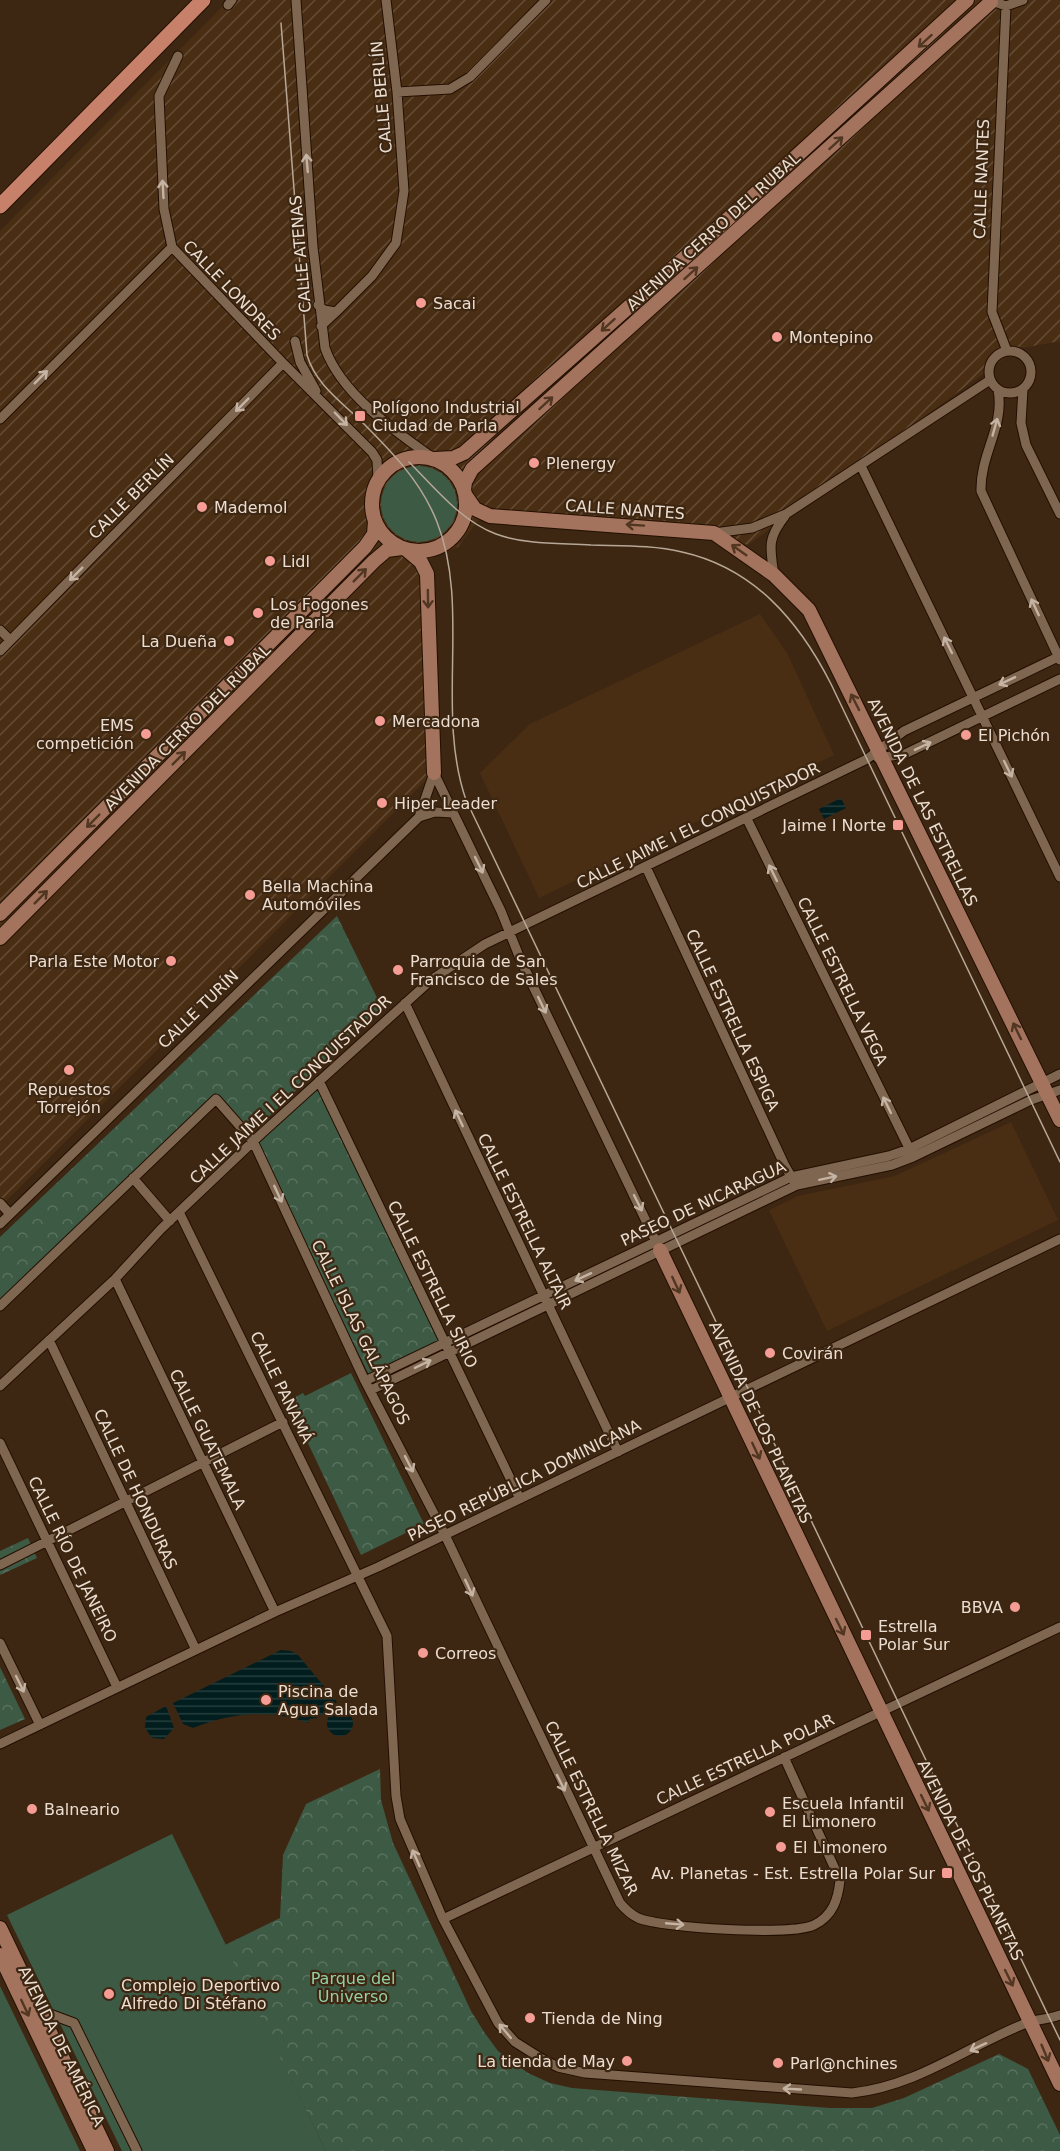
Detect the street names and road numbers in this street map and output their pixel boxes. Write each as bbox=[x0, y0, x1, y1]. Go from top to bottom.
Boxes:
street label: CALLE BERLÍN bbox=[367, 40, 396, 154]
street label: CALLE NANTES bbox=[970, 119, 993, 239]
street label: AVENIDA CERRO DEL RUBAL bbox=[623, 148, 804, 314]
street label: CALLE ATENAS bbox=[286, 194, 315, 313]
street label: CALLE LONDRES bbox=[179, 236, 284, 344]
street label: CALLE BERLÍN bbox=[85, 450, 178, 543]
street label: CALLE NANTES bbox=[564, 496, 686, 523]
street label: AVENIDA CERRO DEL RUBAL bbox=[100, 640, 274, 814]
street label: AVENIDA DE LAS ESTRELLAS bbox=[864, 695, 981, 909]
street label: CALLE JAIME I EL CONQUISTADOR bbox=[573, 758, 823, 893]
street label: CALLE ESTRELLA VEGA bbox=[793, 894, 892, 1069]
street label: CALLE ESTRELLA ESPIGA bbox=[682, 926, 783, 1114]
street label: CALLE TURÍN bbox=[154, 966, 243, 1052]
street label: CALLE JAIME I EL CONQUISTADOR bbox=[186, 991, 395, 1188]
street label: CALLE ESTRELLA ALTAIR bbox=[474, 1130, 576, 1312]
street label: PASEO DE NICARAGUA bbox=[618, 1157, 789, 1250]
street label: CALLE ESTRELLA SIRIO bbox=[384, 1197, 481, 1371]
street label: CALLE ISLAS GALÁPAGOS bbox=[307, 1237, 414, 1428]
street label: AVENIDA DE LOS PLANETAS bbox=[705, 1318, 816, 1526]
street label: CALLE PANAMÁ bbox=[246, 1328, 317, 1446]
street label: CALLE GUATEMALA bbox=[165, 1366, 250, 1513]
street label: CALLE DE HONDURAS bbox=[90, 1406, 181, 1572]
street label: PASEO REPÚBLICA DOMINICANA bbox=[405, 1416, 644, 1545]
street label: CALLE RÍO DE JANEIRO bbox=[24, 1473, 121, 1645]
street label: CALLE ESTRELLA POLAR bbox=[653, 1710, 837, 1809]
street label: CALLE ESTRELLA MIZAR bbox=[541, 1718, 642, 1899]
street label: AVENIDA DE LOS PLANETAS bbox=[914, 1757, 1028, 1964]
street label: AVENIDA DE AMÉRICA bbox=[14, 1963, 109, 2130]

